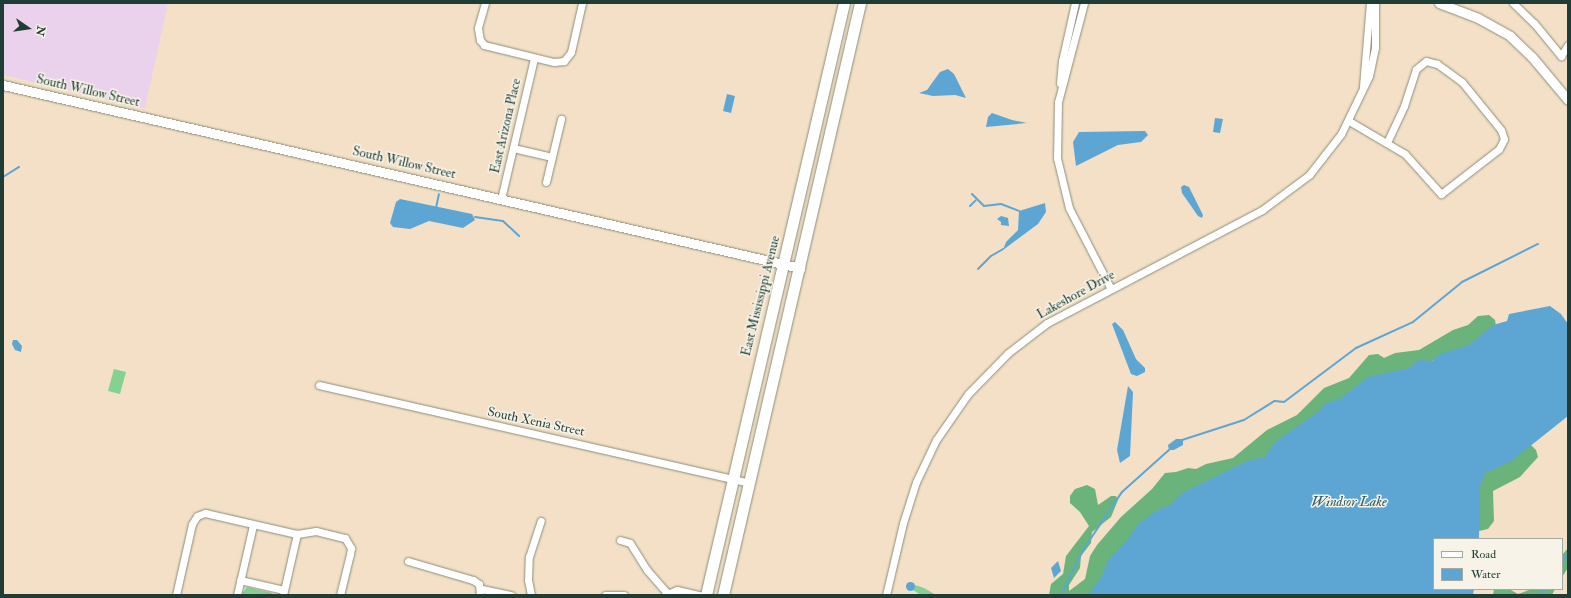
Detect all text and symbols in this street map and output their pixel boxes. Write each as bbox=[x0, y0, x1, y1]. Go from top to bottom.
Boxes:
north arrow bbox=[8, 8, 48, 48]
text: N bbox=[33, 25, 48, 37]
street label: South Willow Street bbox=[35, 72, 141, 110]
street label: East Arizona Place bbox=[487, 77, 525, 175]
street label: South Willow Street bbox=[351, 144, 457, 182]
street label: East Mississippi Avenue bbox=[738, 234, 784, 358]
street label: Lakeshore Drive bbox=[1034, 267, 1118, 323]
street label: South Xenia Street bbox=[486, 404, 586, 440]
water label: Windsor Lake bbox=[1311, 494, 1387, 510]
legend bbox=[1433, 538, 1563, 590]
text: Road bbox=[1471, 547, 1496, 562]
text: Water bbox=[1471, 567, 1500, 582]

